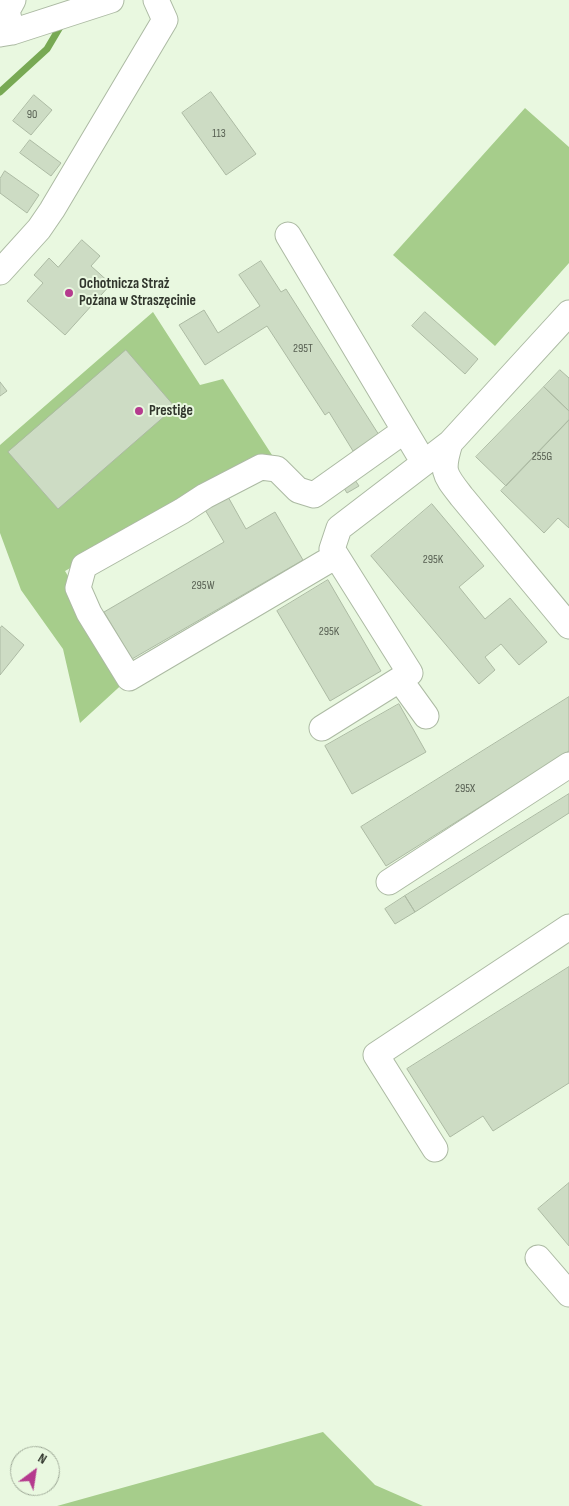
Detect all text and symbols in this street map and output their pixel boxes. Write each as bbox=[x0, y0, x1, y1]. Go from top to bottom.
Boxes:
house number: 90 bbox=[27, 108, 37, 122]
house number: 113 bbox=[212, 127, 226, 141]
place label: Ochotnicza Straż Pożana w Straszęcinie bbox=[79, 275, 196, 310]
marker: Ochotnicza Straż Pożana w Straszęcinie bbox=[63, 287, 75, 299]
house number: 295T bbox=[293, 342, 313, 356]
place label: Prestige bbox=[149, 402, 193, 420]
marker: Prestige bbox=[133, 405, 145, 417]
house number: 255G bbox=[532, 450, 552, 464]
house number: 295K bbox=[423, 553, 443, 567]
house number: 295W bbox=[192, 579, 214, 593]
house number: 295K bbox=[319, 625, 339, 639]
house number: 295X bbox=[455, 782, 475, 796]
north arrow bbox=[10, 1446, 60, 1496]
text: N bbox=[35, 1449, 50, 1468]

